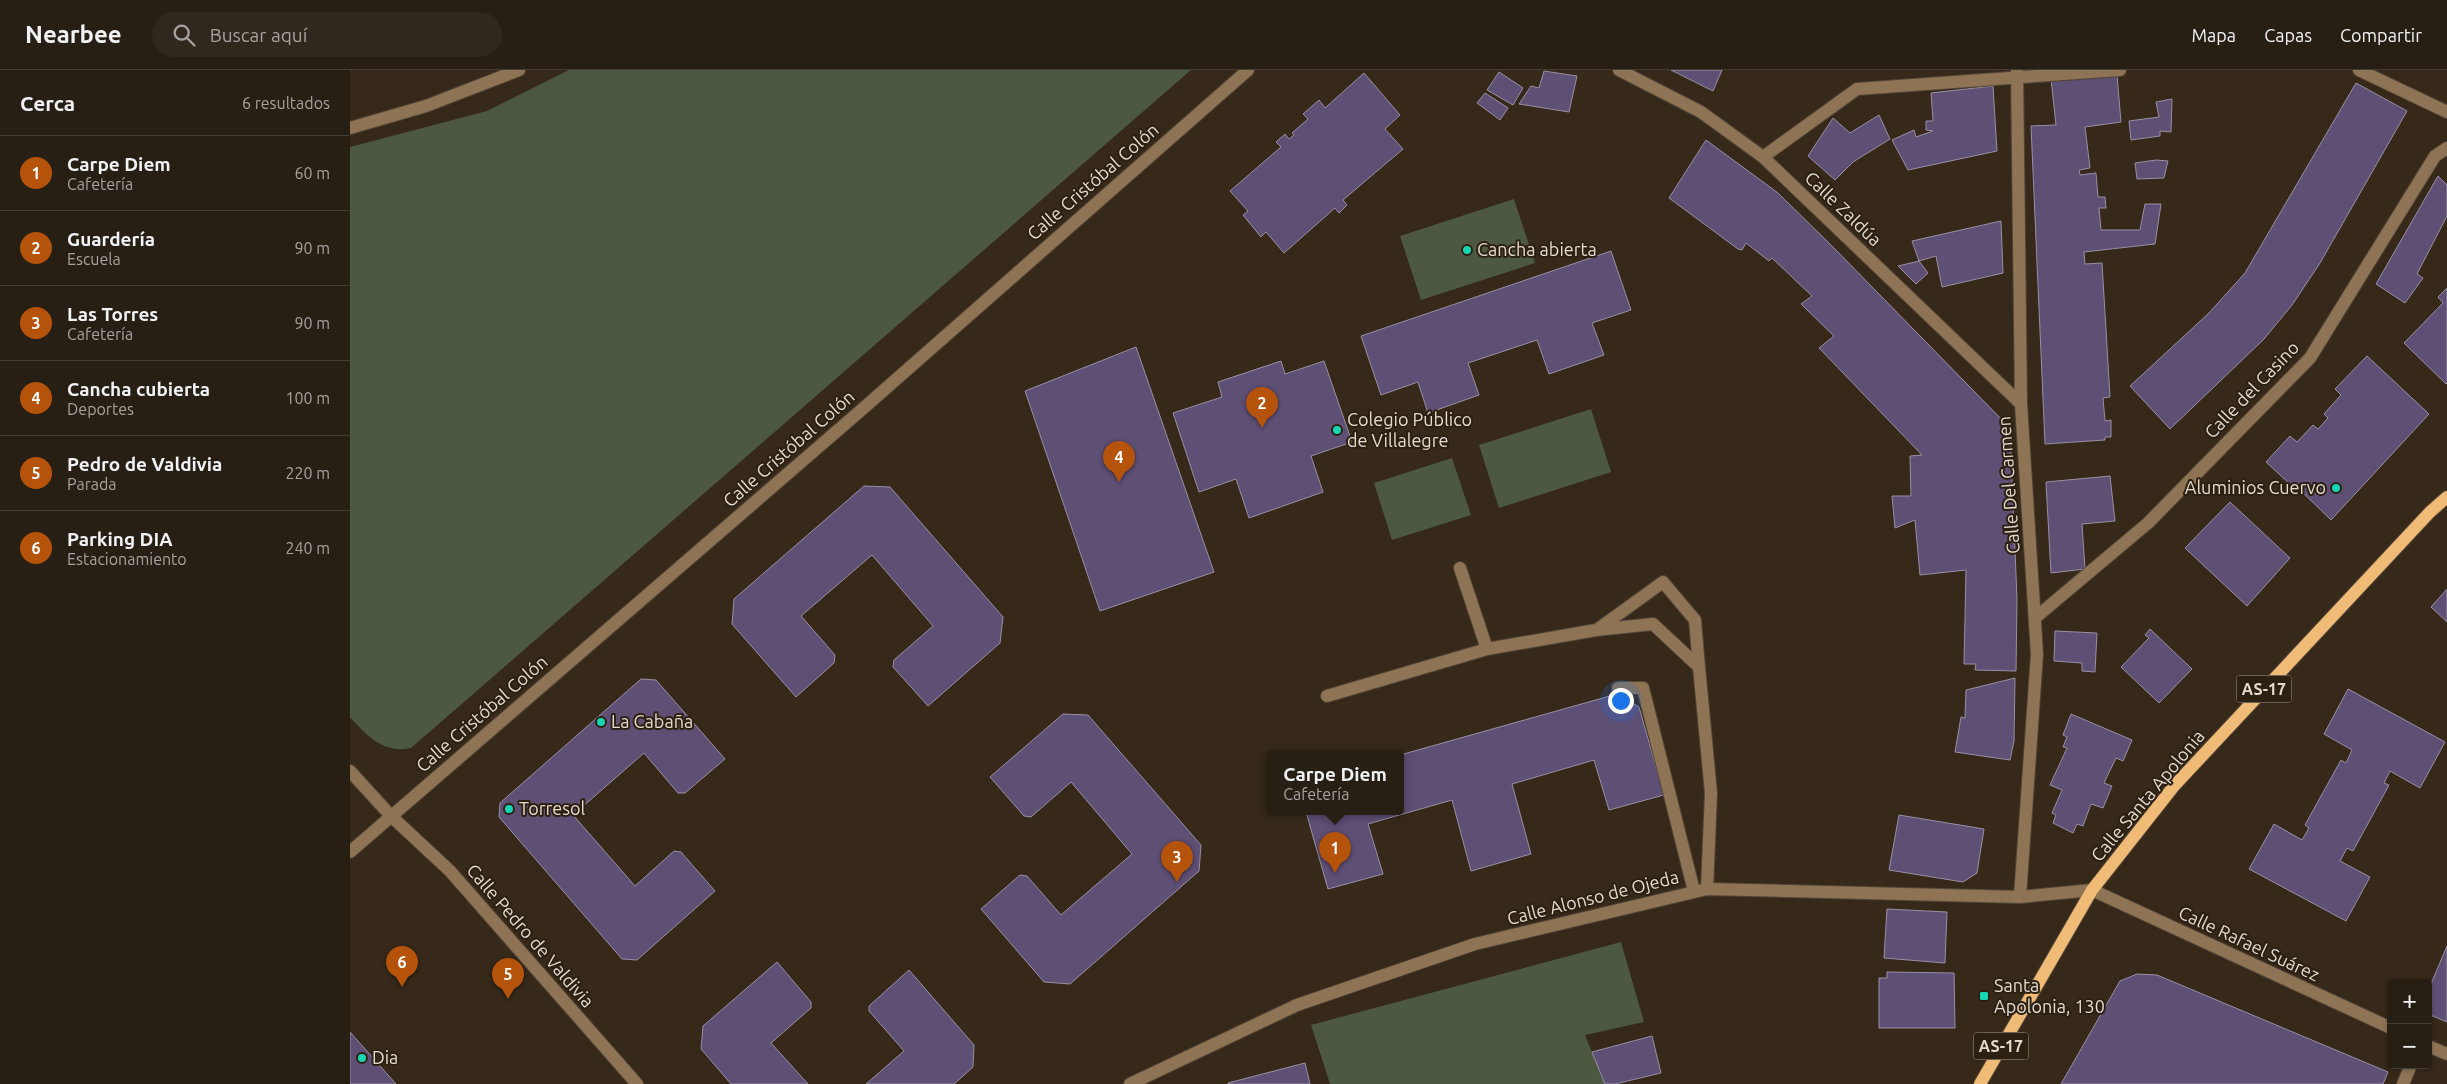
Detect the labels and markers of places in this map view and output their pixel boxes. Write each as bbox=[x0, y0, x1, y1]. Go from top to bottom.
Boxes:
place label: Cancha abierta bbox=[1477, 239, 1597, 259]
marker: Cancha abierta bbox=[1461, 244, 1473, 256]
pin: 2 bbox=[1246, 387, 1278, 428]
place label: Colegio Público de Villalegre bbox=[1347, 409, 1472, 450]
marker: Colegio Público de Villalegre bbox=[1331, 424, 1343, 436]
pin: 4 bbox=[1103, 441, 1135, 482]
place label: Aluminios Cuervo bbox=[2185, 477, 2326, 497]
marker: Aluminios Cuervo bbox=[2330, 482, 2342, 494]
place label: La Cabaña bbox=[611, 711, 693, 731]
marker: La Cabaña bbox=[595, 716, 607, 728]
place label: Torresol bbox=[519, 798, 586, 818]
marker: Torresol bbox=[503, 803, 515, 815]
pin: 1 bbox=[1319, 832, 1351, 873]
pin: 3 bbox=[1161, 841, 1193, 882]
pin: 6 bbox=[386, 946, 418, 987]
pin: 5 bbox=[492, 958, 524, 999]
place label: Santa Apolonia, 130 bbox=[1994, 975, 2105, 1016]
marker: Santa Apolonia, 130 bbox=[1978, 990, 1990, 1002]
place label: Dia bbox=[372, 1047, 398, 1067]
marker: Dia bbox=[356, 1052, 368, 1064]

